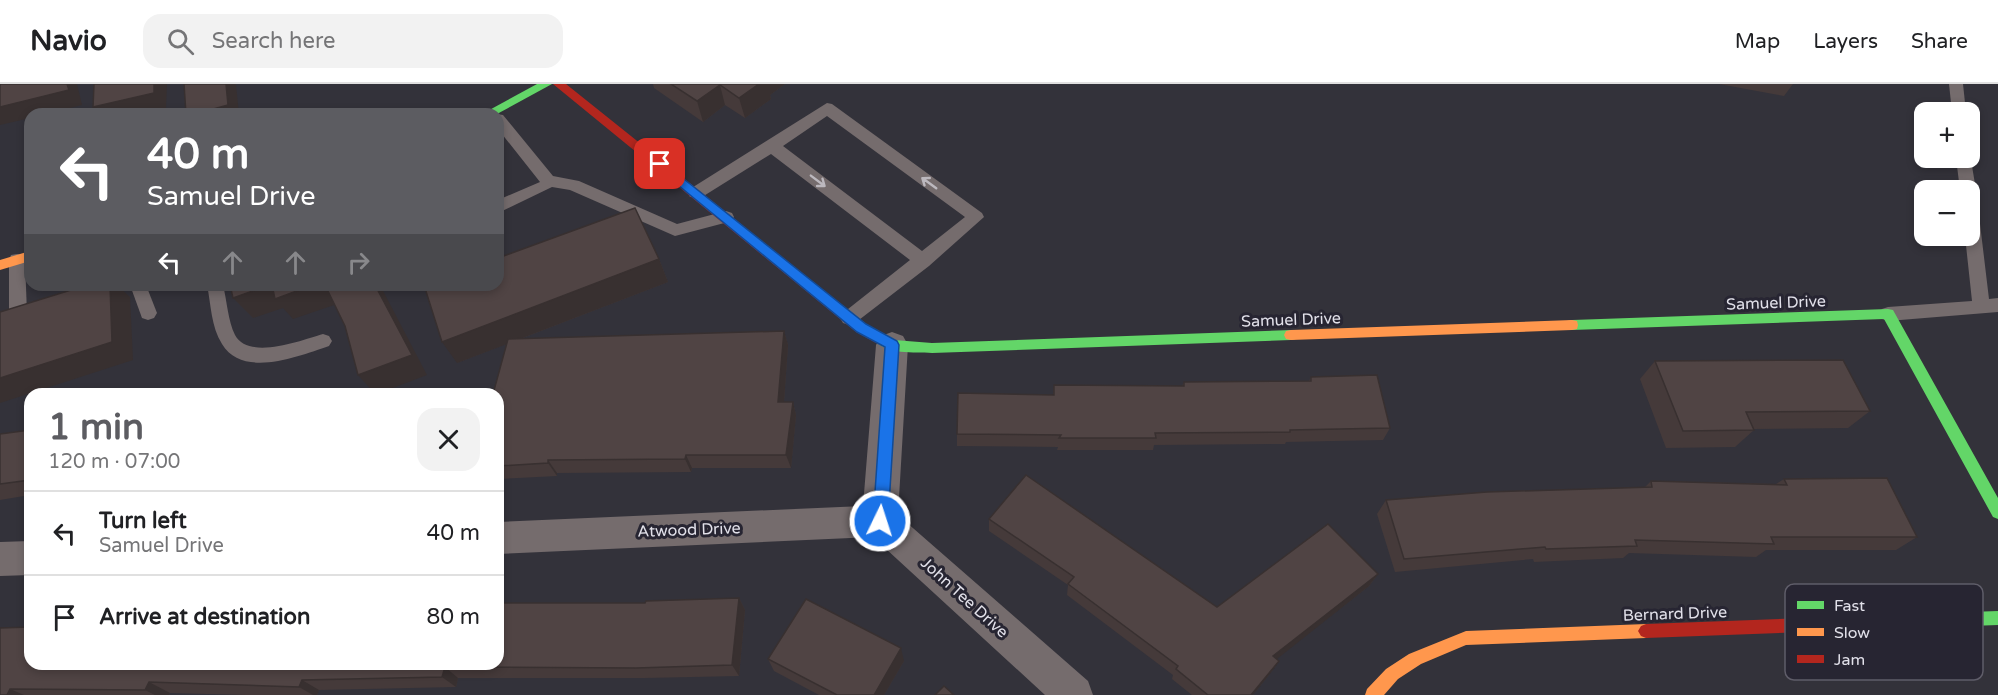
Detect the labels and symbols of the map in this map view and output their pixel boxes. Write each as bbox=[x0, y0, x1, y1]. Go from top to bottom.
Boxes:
pin bbox=[634, 138, 685, 189]
one-way arrow bbox=[810, 175, 826, 188]
one-way arrow bbox=[921, 177, 937, 189]
street label: Samuel Drive bbox=[1726, 291, 1826, 315]
street label: Samuel Drive bbox=[1241, 308, 1341, 332]
position arrow bbox=[848, 489, 912, 553]
street label: Atwood Drive bbox=[637, 518, 741, 542]
street label: John Tee Drive bbox=[916, 553, 1012, 642]
legend bbox=[1785, 584, 1983, 680]
text: Fast bbox=[1834, 596, 1865, 616]
street label: Bernard Drive bbox=[1622, 602, 1728, 626]
text: Slow bbox=[1834, 623, 1870, 643]
text: Jam bbox=[1834, 650, 1865, 670]

